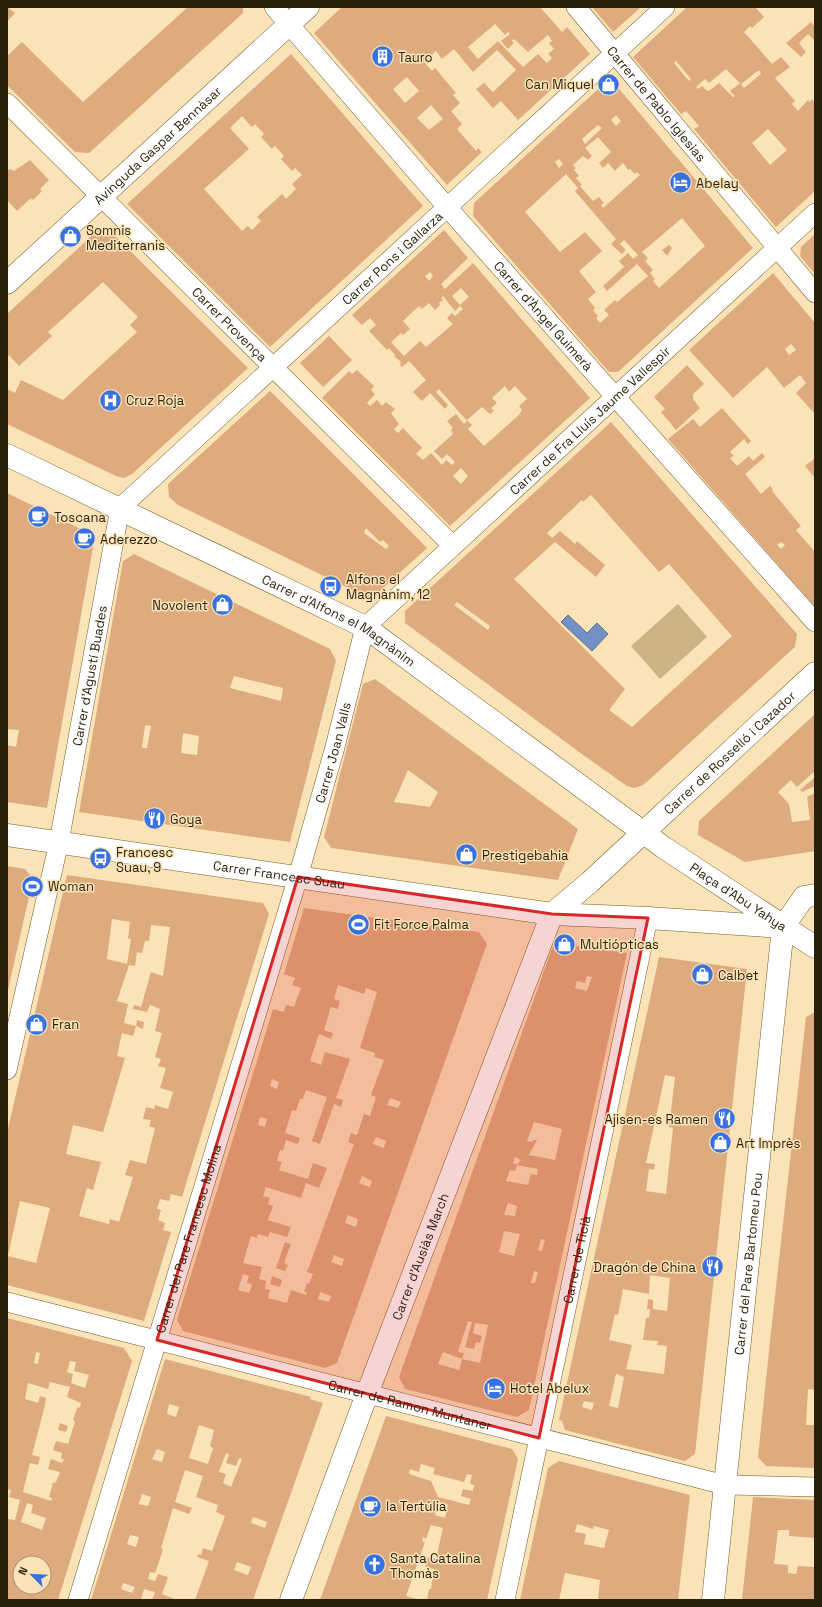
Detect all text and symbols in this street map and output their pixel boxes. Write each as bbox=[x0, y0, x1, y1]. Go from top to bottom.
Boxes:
street label: Carrer de Pablo Iglesias bbox=[604, 42, 710, 165]
building icon: Tauro bbox=[369, 44, 395, 70]
place label: Tauro bbox=[398, 49, 432, 66]
shop icon: Can Miquel bbox=[596, 71, 622, 97]
place label: Can Miquel bbox=[525, 76, 594, 93]
street label: Avinguda Gaspar Bennàsar bbox=[90, 82, 225, 208]
hotel icon: Abelay bbox=[668, 170, 694, 196]
place label: Abelay bbox=[696, 175, 739, 192]
street label: Carrer Pons i Gallarza bbox=[338, 207, 446, 308]
place label: Somnis Mediterranis bbox=[86, 222, 165, 254]
shop icon: Somnis Mediterranis bbox=[57, 224, 83, 250]
street label: Carrer d'Àngel Guimerà bbox=[490, 257, 597, 375]
street label: Carrer Provença bbox=[189, 283, 271, 366]
street label: Carrer de Fra Lluís Jaume Vallespir bbox=[506, 342, 674, 498]
hospital icon: Cruz Roja bbox=[97, 387, 123, 413]
place label: Cruz Roja bbox=[126, 392, 185, 409]
cafe icon: Toscana bbox=[26, 504, 52, 530]
place label: Toscana bbox=[54, 509, 106, 526]
cafe icon: Aderezzo bbox=[72, 526, 98, 552]
place label: Aderezzo bbox=[100, 531, 158, 548]
street label: Carrer d'Alfons el Magnànim bbox=[259, 570, 419, 670]
place label: Alfons el Magnànim, 12 bbox=[346, 571, 430, 603]
bus stop icon: Alfons el Magnànim, 12 bbox=[318, 573, 344, 599]
shop icon: Novolent bbox=[210, 592, 236, 618]
place label: Novolent bbox=[152, 597, 208, 614]
street label: Carrer d'Agustí Buades bbox=[68, 604, 111, 747]
street label: Carrer de Rosselló i Cazador bbox=[660, 687, 799, 818]
street label: Carrer Joan Valls bbox=[311, 700, 354, 805]
restaurant icon: Goya bbox=[142, 806, 168, 832]
place label: Goya bbox=[170, 811, 203, 828]
shop icon: Prestigebahia bbox=[453, 842, 479, 868]
place label: Francesc Suau, 9 bbox=[116, 844, 173, 876]
bus stop icon: Francesc Suau, 9 bbox=[87, 846, 113, 872]
place label: Prestigebahia bbox=[482, 847, 569, 864]
street label: Carrer Francesc Suau bbox=[212, 856, 346, 892]
street label: Plaça d'Abu Yahya bbox=[687, 859, 791, 935]
sports icon: Woman bbox=[19, 873, 45, 899]
place label: Woman bbox=[48, 878, 94, 895]
sports icon: Fit Force Palma bbox=[345, 911, 371, 937]
place label: Fit Force Palma bbox=[374, 916, 469, 933]
shop icon: Multiópticas bbox=[551, 931, 577, 957]
place label: Multiópticas bbox=[580, 936, 659, 953]
shop icon: Calbet bbox=[689, 962, 715, 988]
place label: Calbet bbox=[718, 967, 759, 984]
shop icon: Fran bbox=[24, 1011, 50, 1037]
place label: Fran bbox=[52, 1016, 79, 1033]
restaurant icon: Ajisen-es Ramen bbox=[711, 1106, 737, 1132]
place label: Ajisen-es Ramen bbox=[605, 1111, 708, 1128]
shop icon: Art Imprès bbox=[708, 1130, 734, 1156]
place label: Art Imprès bbox=[736, 1135, 800, 1152]
street label: Carrer del Pare Francesc Molina bbox=[151, 1141, 225, 1335]
street label: Carrer del Pare Bartomeu Pou bbox=[730, 1172, 766, 1356]
street label: Carrer d'Ausiàs March bbox=[388, 1190, 452, 1322]
street label: Carrer de Ticià bbox=[559, 1213, 594, 1305]
restaurant icon: Dragón de China bbox=[699, 1254, 725, 1280]
place label: Dragón de China bbox=[593, 1259, 697, 1276]
hotel icon: Hotel Abelux bbox=[481, 1375, 507, 1401]
street label: Carrer de Ramon Muntaner bbox=[327, 1376, 494, 1434]
place label: Hotel Abelux bbox=[510, 1380, 590, 1397]
cafe icon: la Tertúlia bbox=[358, 1493, 384, 1519]
place label: la Tertúlia bbox=[386, 1498, 447, 1515]
place label: Santa Catalina Thomàs bbox=[390, 1550, 481, 1582]
church icon: Santa Catalina Thomàs bbox=[362, 1552, 388, 1578]
north arrow bbox=[12, 1555, 52, 1595]
text: N bbox=[15, 1565, 31, 1577]

